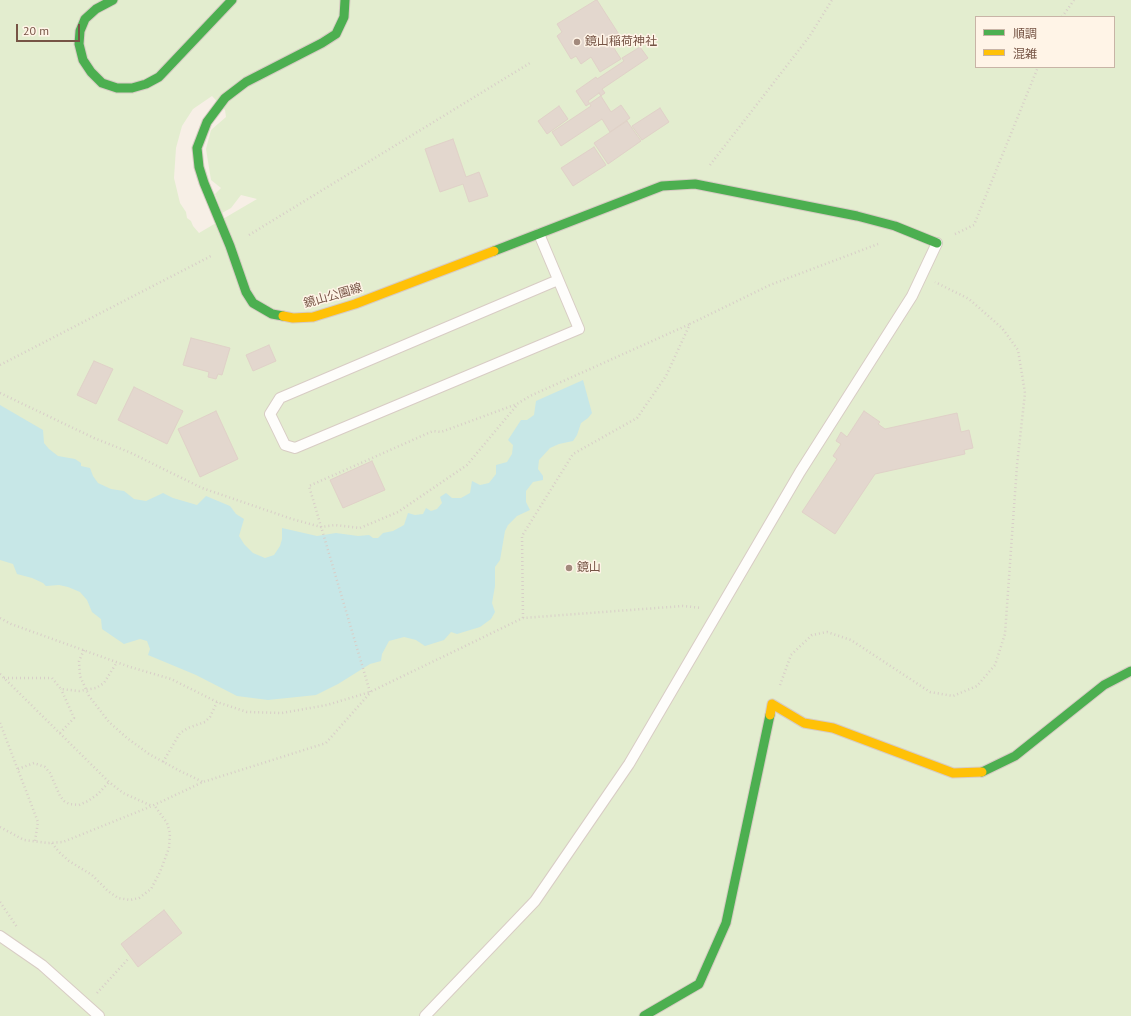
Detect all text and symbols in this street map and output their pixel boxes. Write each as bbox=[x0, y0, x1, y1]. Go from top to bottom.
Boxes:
scale bar bbox=[18, 16, 82, 42]
legend bbox=[975, 16, 1115, 68]
text: 20 m bbox=[23, 23, 49, 38]
text: 順調 bbox=[1013, 26, 1037, 41]
place label: 鏡山稲荷神社 bbox=[585, 35, 657, 49]
marker: 鏡山稲荷神社 bbox=[572, 37, 582, 47]
text: 混雑 bbox=[1013, 46, 1037, 61]
street label: 鏡山公園線 bbox=[302, 281, 364, 311]
place label: 鏡山 bbox=[577, 561, 601, 575]
marker: 鏡山 bbox=[564, 563, 574, 573]

